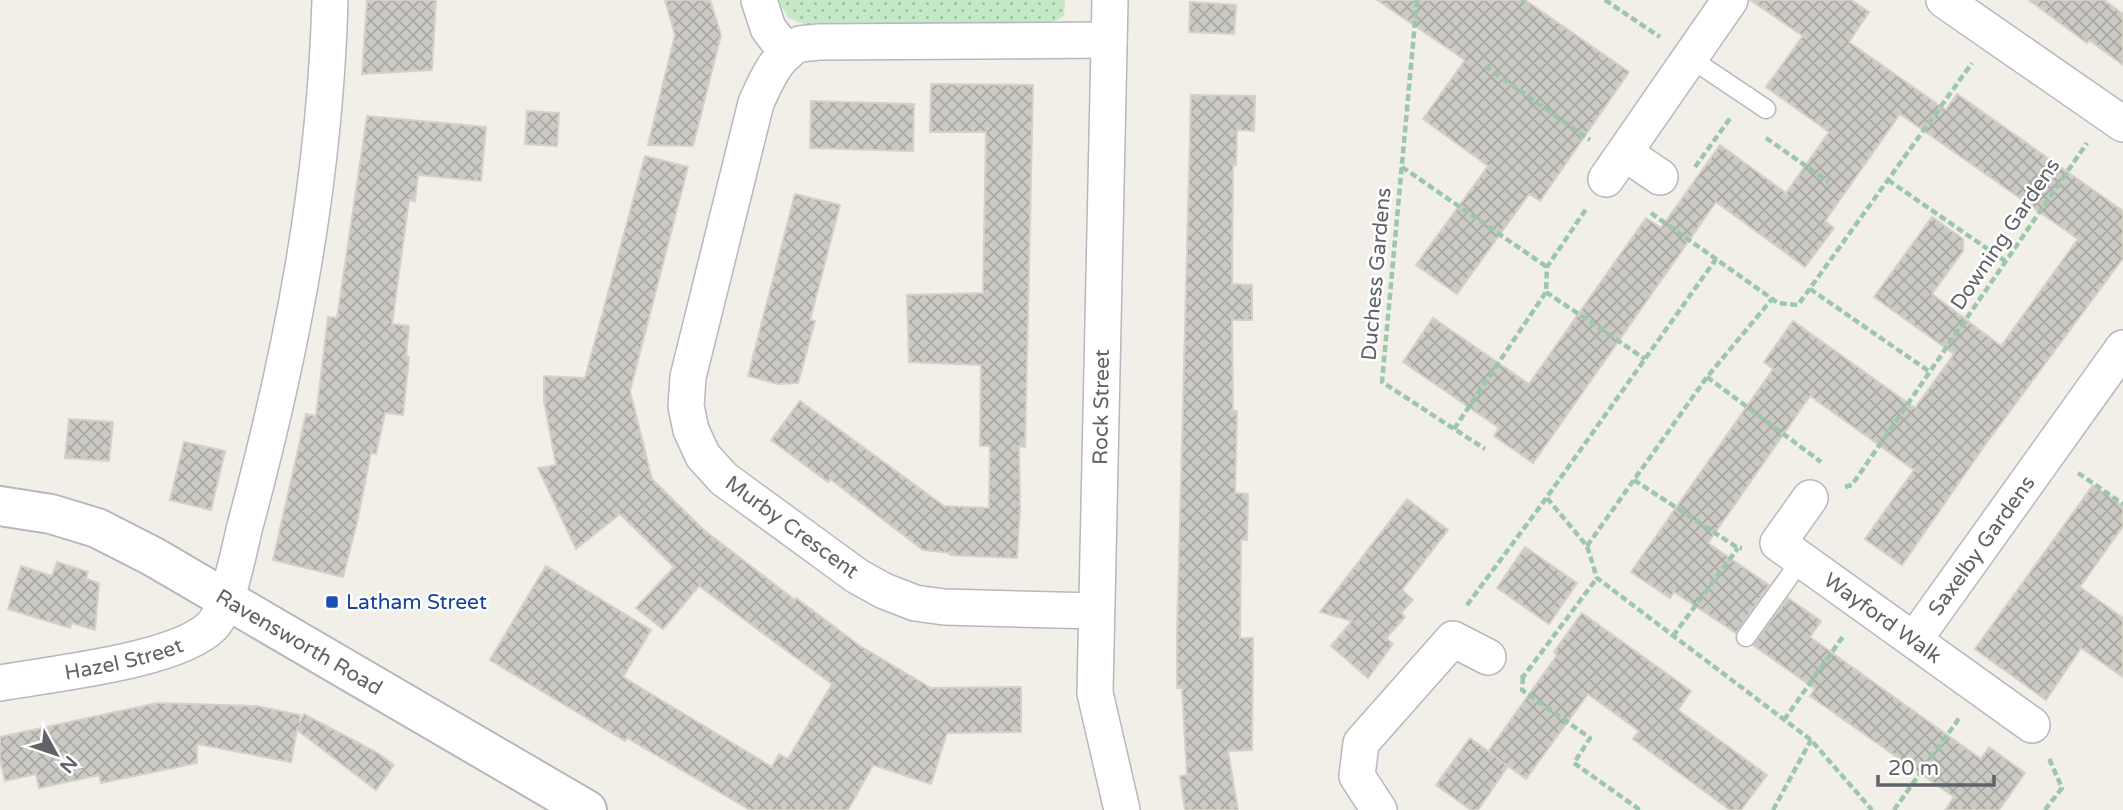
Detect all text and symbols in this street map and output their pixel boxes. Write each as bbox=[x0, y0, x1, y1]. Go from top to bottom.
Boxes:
street label: Downing Gardens bbox=[1945, 154, 2065, 315]
street label: Duchess Gardens bbox=[1356, 187, 1397, 361]
street label: Rock Street bbox=[1088, 349, 1115, 465]
street label: Murby Crescent bbox=[720, 471, 863, 584]
street label: Saxelby Gardens bbox=[1923, 471, 2040, 621]
street label: Wayford Walk bbox=[1819, 568, 1946, 669]
street label: Ravensworth Road bbox=[211, 584, 387, 701]
place label: Latham Street bbox=[346, 590, 487, 615]
marker: Latham Street bbox=[324, 594, 340, 610]
street label: Hazel Street bbox=[63, 633, 187, 686]
north arrow bbox=[21, 719, 91, 789]
scale bar bbox=[1878, 744, 1994, 788]
text: N bbox=[55, 751, 82, 777]
text: 20 m bbox=[1888, 756, 1939, 781]

